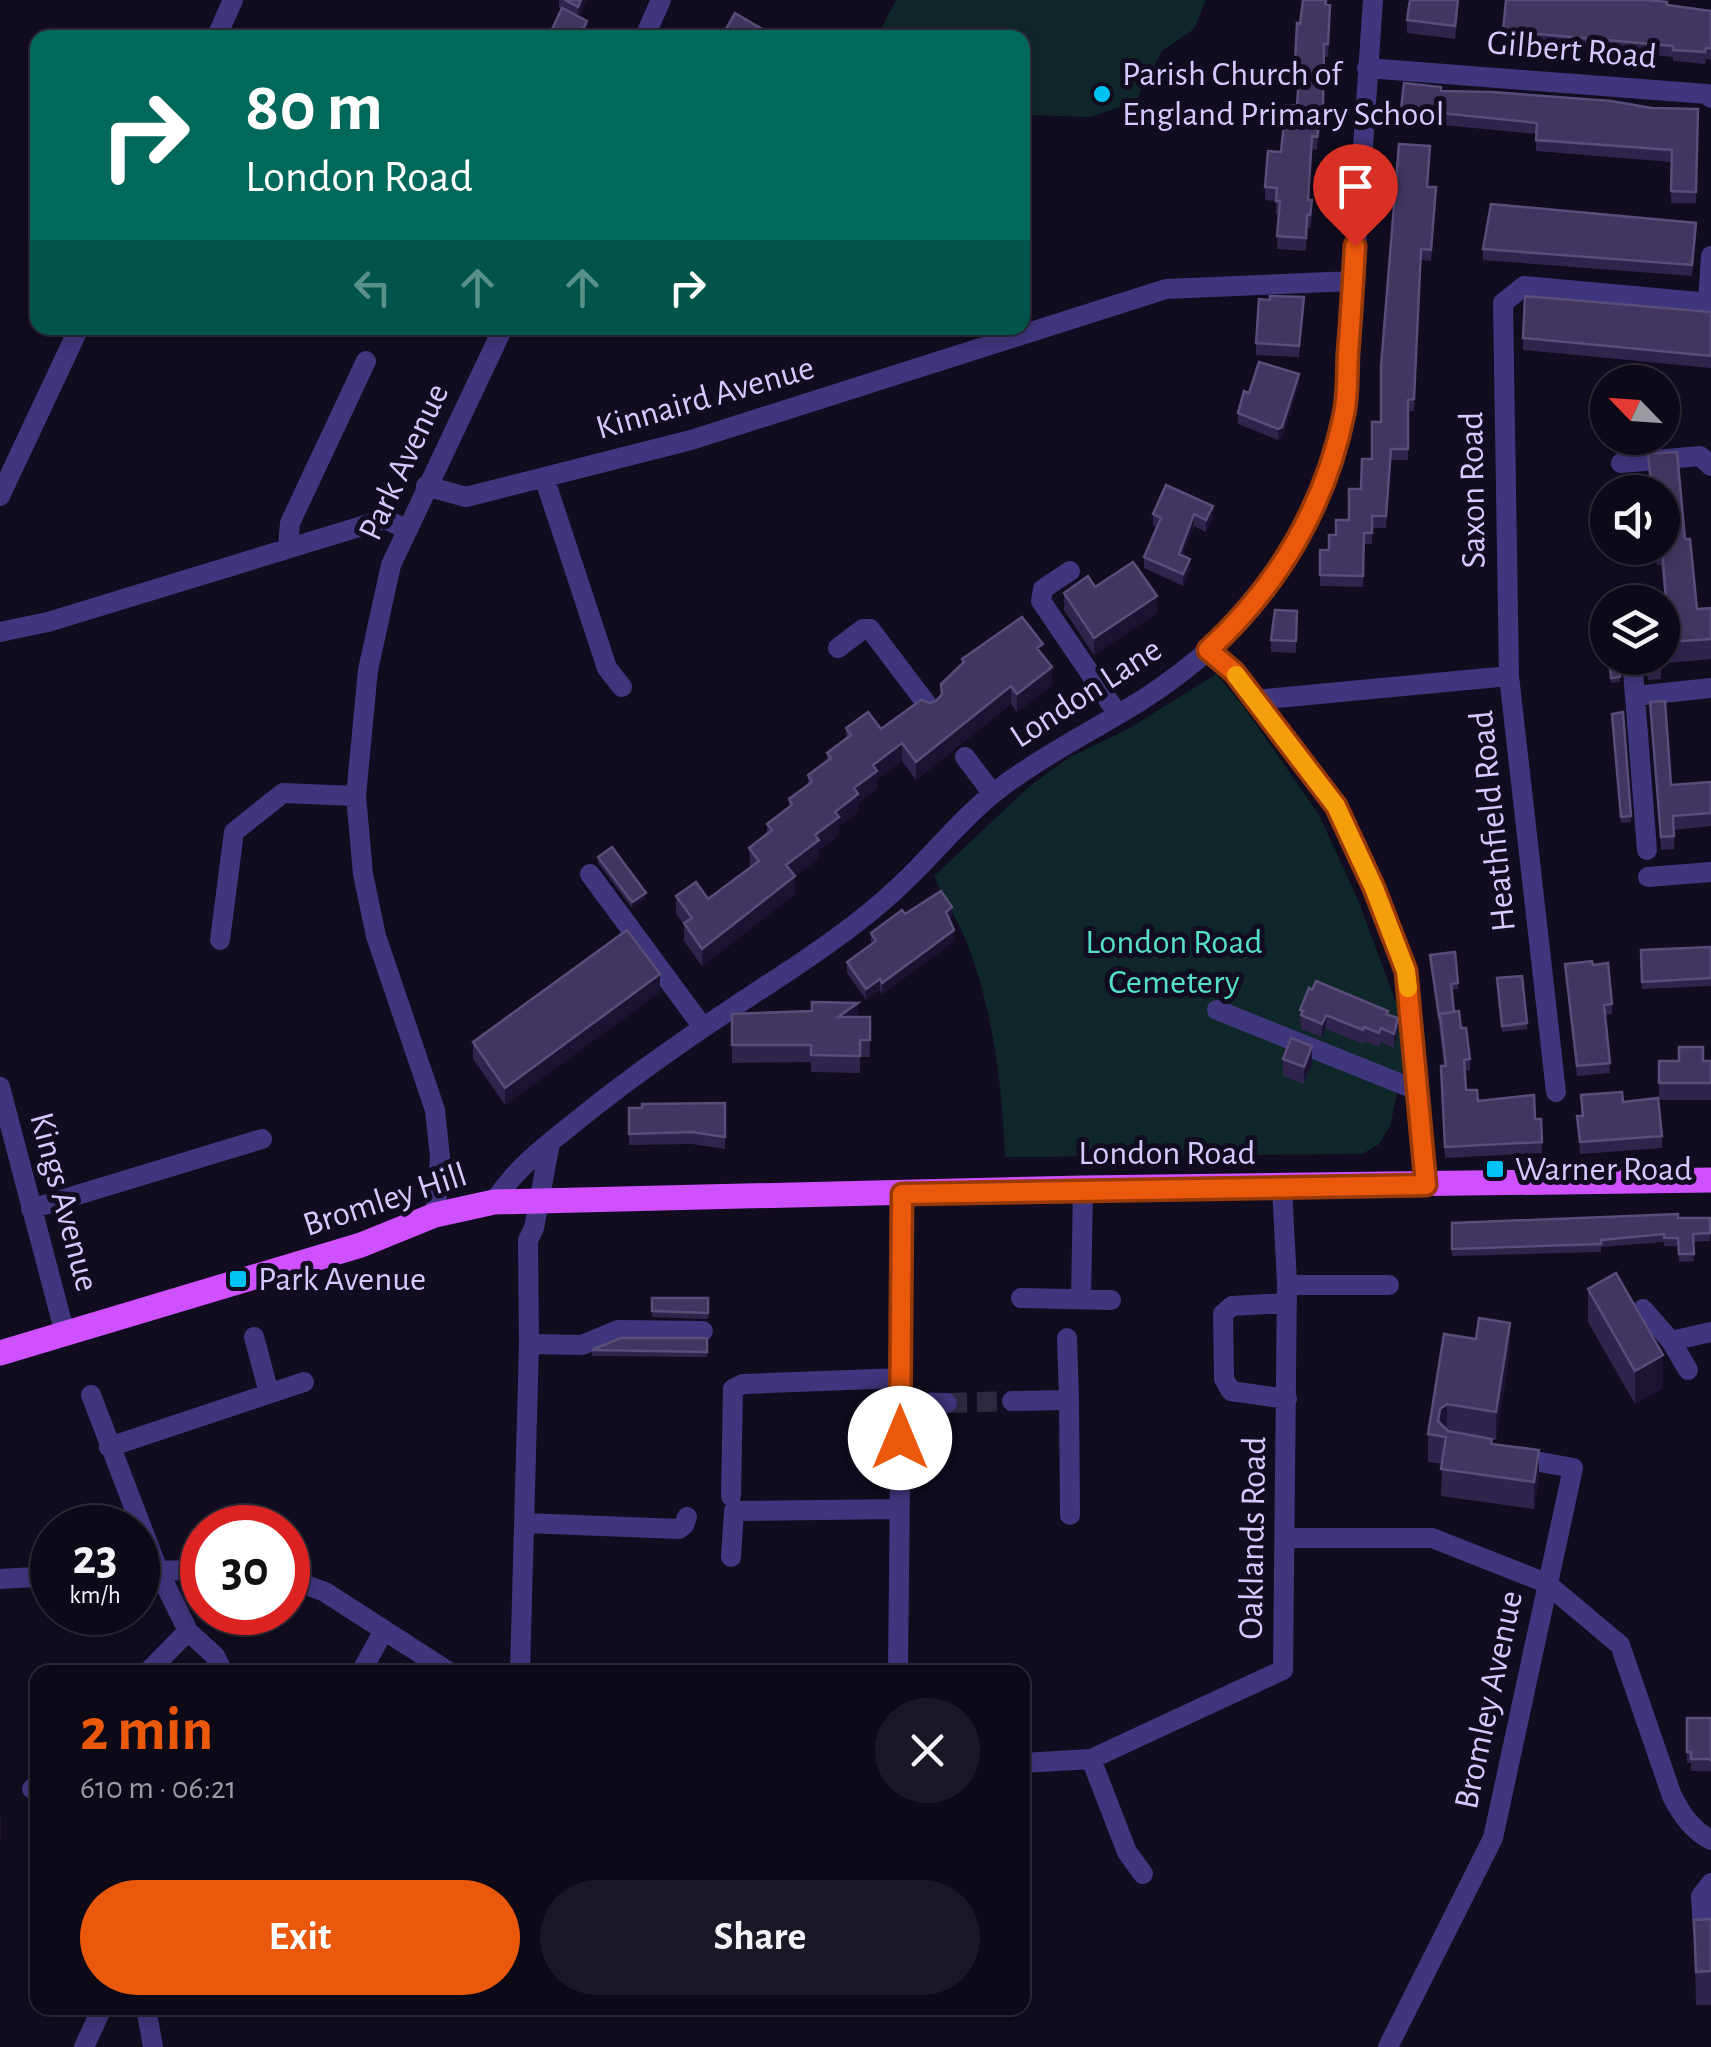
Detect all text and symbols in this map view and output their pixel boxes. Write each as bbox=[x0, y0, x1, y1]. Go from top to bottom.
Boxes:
street label: Gilbert Road bbox=[1486, 25, 1658, 75]
place label: Parish Church of England Primary School bbox=[1122, 57, 1444, 132]
icon: right bbox=[80, 70, 210, 200]
text: 80 m bbox=[245, 73, 383, 143]
marker: Parish Church of England Primary School bbox=[1091, 83, 1113, 105]
pin bbox=[1313, 144, 1398, 247]
text: London Road bbox=[245, 155, 473, 200]
icon: arrive bbox=[1328, 159, 1383, 214]
icon: left bbox=[345, 260, 400, 315]
icon: ahead bbox=[450, 260, 505, 315]
icon: ahead bbox=[555, 260, 610, 315]
icon: right bbox=[660, 260, 715, 315]
street label: Kinnaird Avenue bbox=[592, 350, 818, 446]
north arrow bbox=[1590, 365, 1680, 455]
map controls bbox=[1590, 365, 1680, 675]
street label: Park Avenue bbox=[353, 378, 455, 546]
street label: Saxon Road bbox=[1454, 411, 1492, 569]
button: sound bbox=[1590, 475, 1680, 565]
button: layers bbox=[1590, 585, 1680, 675]
street label: London Lane bbox=[1004, 631, 1168, 755]
street label: Heathfield Road bbox=[1464, 709, 1522, 933]
park label: London Road Cemetery bbox=[1085, 925, 1263, 1000]
street label: Kings Avenue bbox=[23, 1109, 105, 1295]
street label: London Road bbox=[1078, 1136, 1256, 1171]
place label: Warner Road bbox=[1515, 1152, 1692, 1187]
street label: Bromley Hill bbox=[299, 1157, 471, 1243]
marker: Warner Road bbox=[1484, 1158, 1506, 1180]
place label: Park Avenue bbox=[258, 1262, 426, 1297]
marker: Park Avenue bbox=[227, 1268, 249, 1290]
position arrow bbox=[848, 1386, 952, 1490]
street label: Oaklands Road bbox=[1234, 1436, 1272, 1640]
speed limit sign: 30 bbox=[180, 1505, 310, 1635]
text: 23 bbox=[72, 1533, 118, 1583]
text: km/h bbox=[69, 1583, 121, 1608]
street label: Bromley Avenue bbox=[1449, 1588, 1529, 1812]
button: close bbox=[875, 1698, 980, 1803]
text: 2 min bbox=[80, 1701, 213, 1761]
text: 610 m · 06:21 bbox=[80, 1772, 237, 1804]
button: Exit bbox=[80, 1880, 520, 1995]
button: Share bbox=[540, 1880, 980, 1995]

